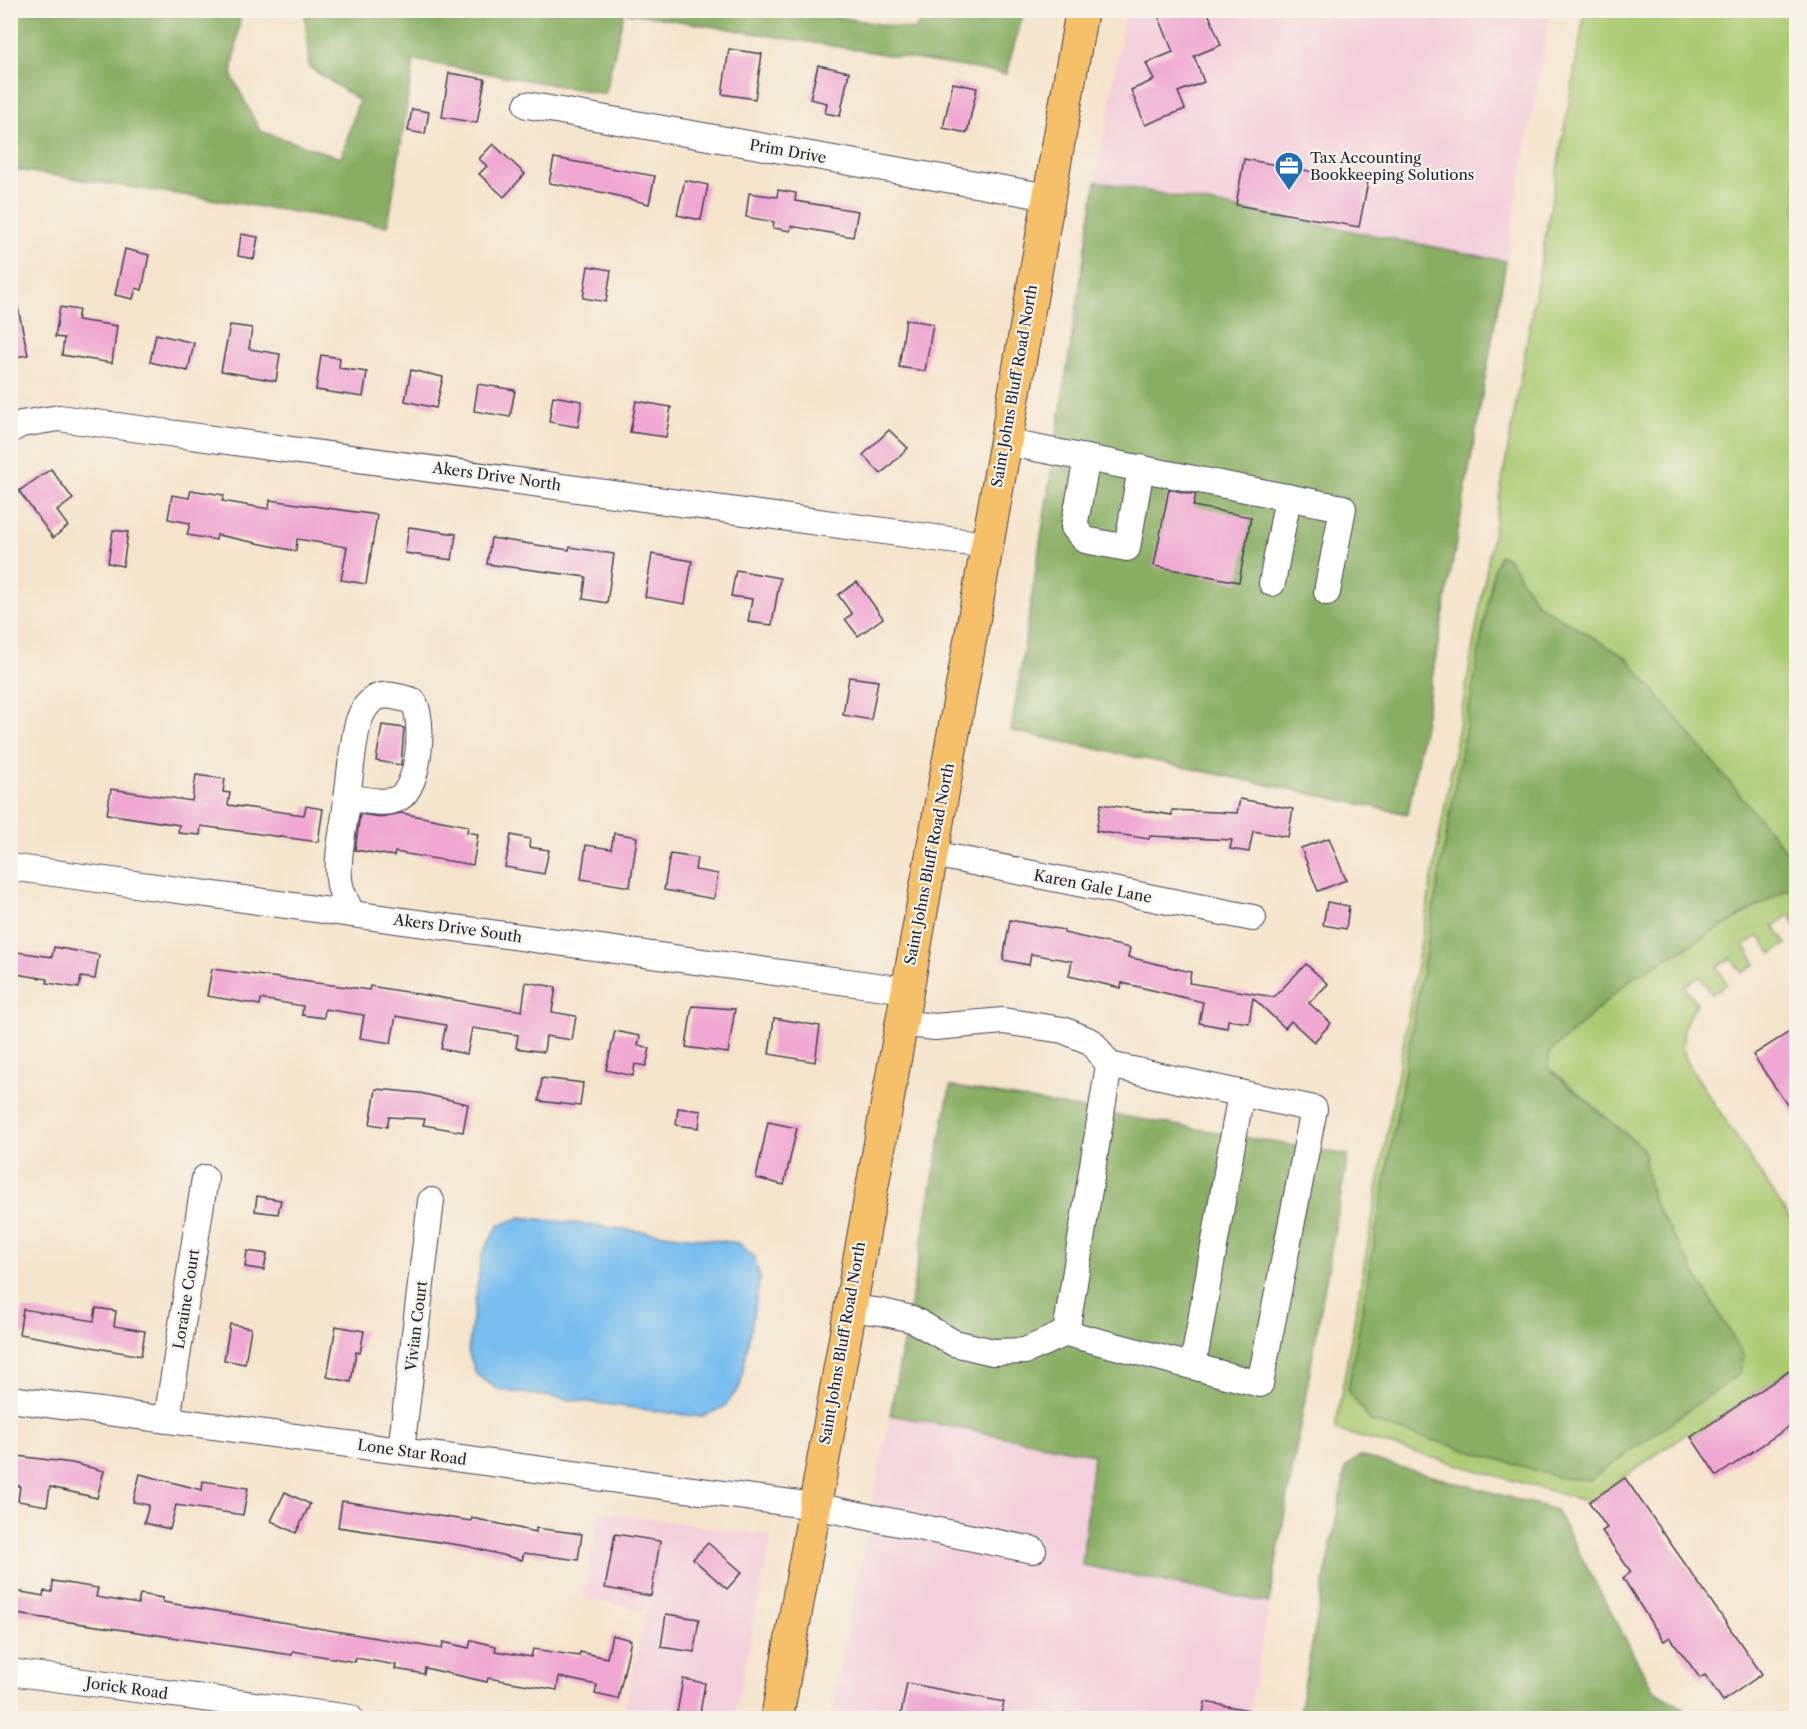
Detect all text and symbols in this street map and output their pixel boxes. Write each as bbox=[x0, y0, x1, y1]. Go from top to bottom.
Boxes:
street label: Prim Drive bbox=[748, 135, 828, 167]
place label: Tax Accounting Bookkeeping Solutions bbox=[1310, 148, 1474, 184]
office icon: Tax Accounting Bookkeeping Solutions bbox=[1273, 150, 1305, 192]
street label: Saint Johns Bluff Road North bbox=[987, 283, 1041, 489]
street label: Akers Drive North bbox=[430, 457, 563, 495]
street label: Saint Johns Bluff Road North bbox=[900, 761, 958, 967]
street label: Karen Gale Lane bbox=[1032, 865, 1154, 907]
street label: Akers Drive South bbox=[392, 909, 524, 947]
street label: Saint Johns Bluff Road North bbox=[815, 1240, 869, 1446]
street label: Loraine Court bbox=[169, 1247, 203, 1350]
street label: Vivian Court bbox=[401, 1279, 431, 1373]
street label: Lone Star Road bbox=[356, 1435, 468, 1469]
street label: Jorick Road bbox=[83, 1673, 169, 1703]

